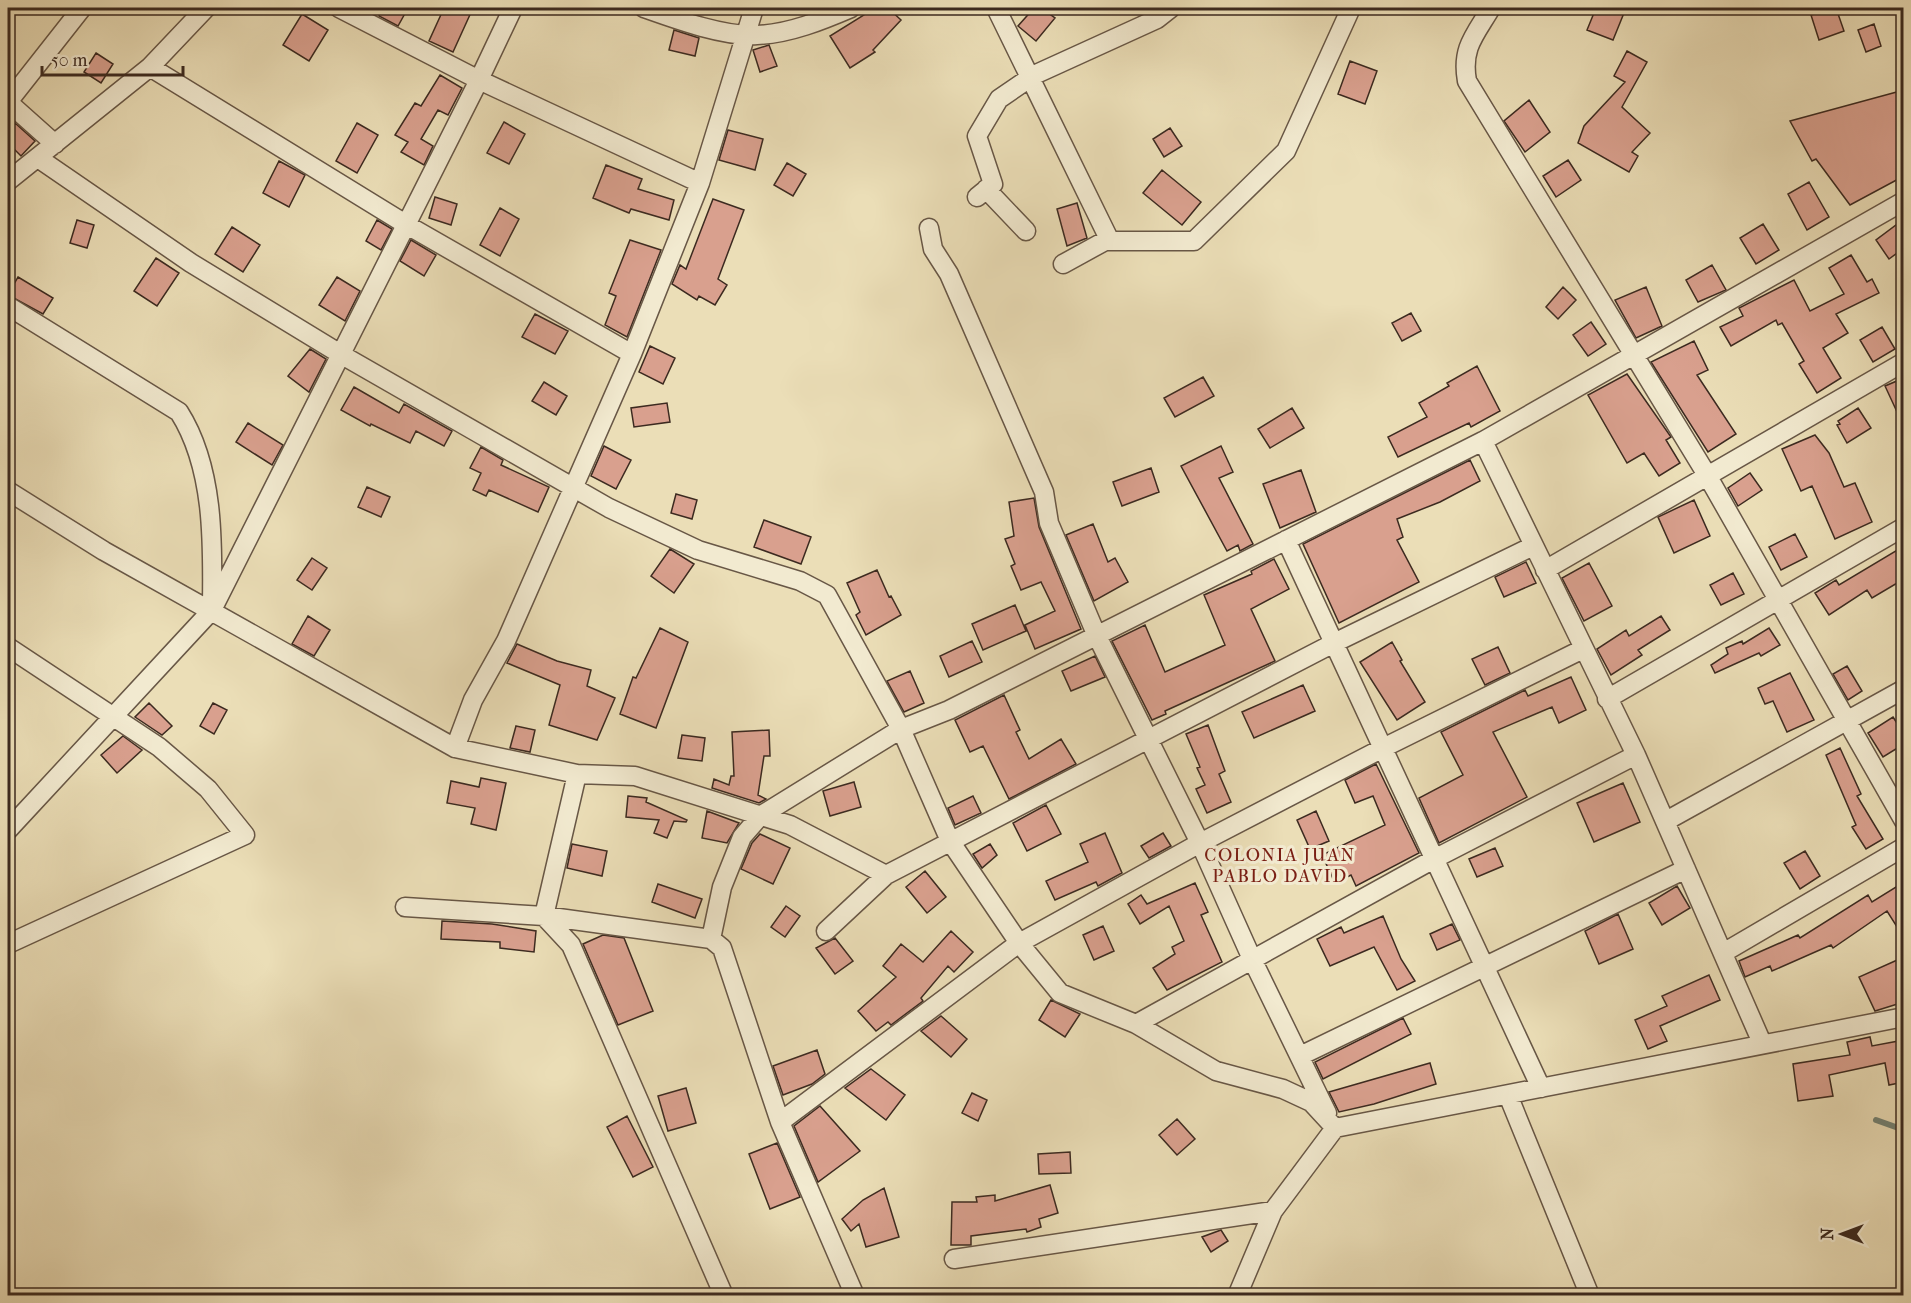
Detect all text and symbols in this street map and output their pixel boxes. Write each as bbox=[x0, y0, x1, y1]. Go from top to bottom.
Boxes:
scale bar bbox=[42, 39, 183, 77]
text: 50 m bbox=[51, 50, 88, 71]
district label: COLONIA JUAN PABLO DAVID bbox=[1204, 845, 1356, 887]
north arrow bbox=[1812, 1204, 1872, 1264]
text: N bbox=[1818, 1227, 1837, 1240]

